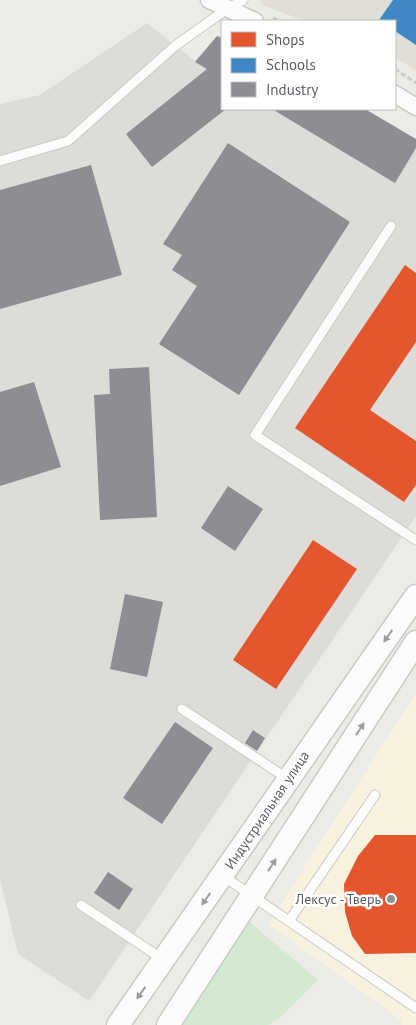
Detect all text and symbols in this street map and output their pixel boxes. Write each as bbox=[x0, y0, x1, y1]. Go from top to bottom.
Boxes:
legend bbox=[221, 20, 396, 110]
text: Shops bbox=[266, 30, 305, 49]
text: Schools bbox=[266, 55, 316, 74]
text: Industry bbox=[266, 80, 318, 99]
one-way arrow bbox=[383, 629, 393, 642]
one-way arrow bbox=[355, 722, 365, 736]
street label: Индустриальная улица bbox=[221, 747, 313, 873]
one-way arrow bbox=[267, 859, 276, 872]
place label: Лексус - Тверь bbox=[295, 890, 382, 908]
one-way arrow bbox=[201, 892, 211, 906]
marker: Лексус - Тверь bbox=[385, 893, 397, 905]
one-way arrow bbox=[136, 986, 146, 1000]

